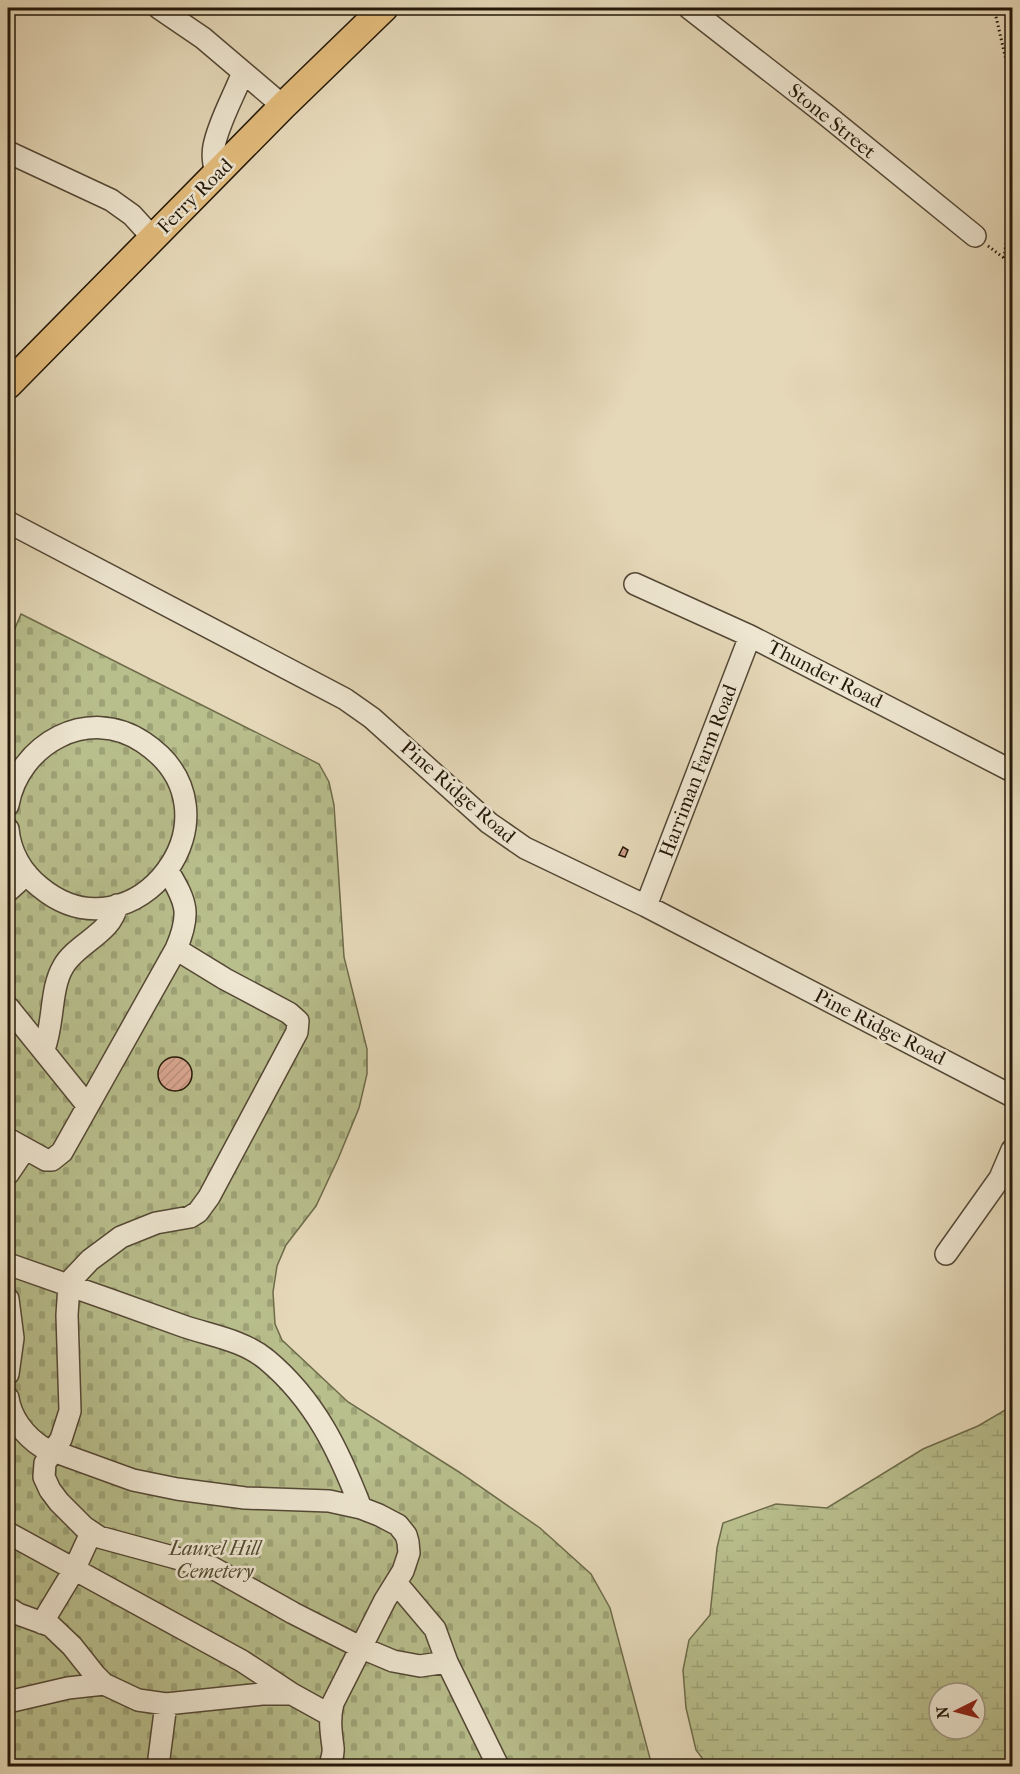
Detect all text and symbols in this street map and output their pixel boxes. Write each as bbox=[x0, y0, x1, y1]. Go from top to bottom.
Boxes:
street label: Stone Street bbox=[784, 79, 880, 163]
street label: Ferry Road bbox=[153, 153, 238, 238]
street label: Thunder Road bbox=[764, 635, 887, 713]
street label: Harriman Farm Road bbox=[654, 680, 742, 861]
street label: Pine Ridge Road bbox=[396, 736, 521, 849]
street label: Pine Ridge Road bbox=[811, 984, 950, 1070]
park label: Laurel Hill Cemetery bbox=[167, 1537, 263, 1583]
north arrow bbox=[927, 1681, 987, 1741]
text: N bbox=[932, 1705, 953, 1720]

